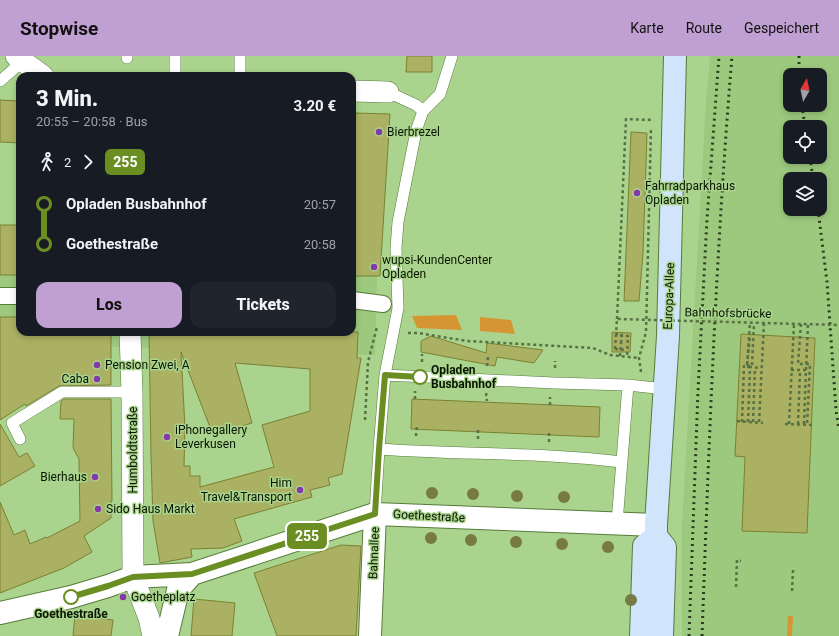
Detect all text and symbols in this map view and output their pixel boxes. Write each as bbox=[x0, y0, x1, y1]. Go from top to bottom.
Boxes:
text: Stopwise bbox=[20, 17, 98, 40]
text: Karte bbox=[630, 20, 664, 36]
text: Route bbox=[686, 20, 722, 36]
text: Gespeichert bbox=[744, 20, 819, 36]
north arrow bbox=[783, 68, 827, 112]
map controls bbox=[783, 68, 827, 216]
text: 3 Min. bbox=[36, 86, 98, 111]
text: 3.20 € bbox=[293, 97, 336, 115]
text: 20:55 – 20:58 · Bus bbox=[36, 114, 148, 129]
button: locate bbox=[783, 120, 827, 164]
place label: Bierbrezel bbox=[387, 125, 440, 139]
marker: Bierbrezel bbox=[374, 127, 384, 137]
icon: walk bbox=[36, 151, 58, 173]
icon: forward bbox=[77, 151, 99, 173]
text: 255 bbox=[113, 154, 137, 170]
text: 2 bbox=[64, 155, 71, 170]
button: layers bbox=[783, 172, 827, 216]
place label: Fahrradparkhaus Opladen bbox=[645, 179, 735, 207]
marker: Fahrradparkhaus Opladen bbox=[632, 188, 642, 198]
text: Opladen Busbahnhof bbox=[66, 195, 207, 213]
text: 20:57 bbox=[304, 197, 336, 212]
text: Goethestraße bbox=[66, 235, 158, 253]
text: 20:58 bbox=[304, 237, 336, 252]
place label: wupsi-KundenCenter Opladen bbox=[382, 253, 492, 281]
marker: wupsi-KundenCenter Opladen bbox=[369, 262, 379, 272]
street label: Europa-Allee bbox=[661, 262, 677, 330]
button: Los bbox=[36, 282, 182, 328]
button: Tickets bbox=[190, 282, 336, 328]
street label: Bahnhofsbrücke bbox=[684, 305, 772, 321]
place label: Pension Zwei, A bbox=[105, 358, 190, 372]
marker: Pension Zwei, A bbox=[92, 360, 102, 370]
place label: Opladen Busbahnhof bbox=[431, 363, 497, 391]
marker: Opladen Busbahnhof bbox=[412, 369, 428, 385]
place label: Caba bbox=[61, 372, 89, 386]
marker: Caba bbox=[92, 374, 102, 384]
street label: Humboldtstraße bbox=[126, 407, 140, 493]
place label: iPhonegallery Leverkusen bbox=[175, 423, 248, 451]
marker: iPhonegallery Leverkusen bbox=[162, 432, 172, 442]
place label: Bierhaus bbox=[40, 470, 87, 484]
marker: Bierhaus bbox=[90, 472, 100, 482]
place label: Him Travel&Transport bbox=[201, 476, 292, 504]
marker: Him Travel&Transport bbox=[295, 485, 305, 495]
place label: Sido Haus Markt bbox=[106, 502, 195, 516]
marker: Sido Haus Markt bbox=[93, 504, 103, 514]
street label: Goethestraße bbox=[393, 507, 465, 525]
line badge: 255 bbox=[284, 523, 330, 549]
street label: Bahnallee bbox=[366, 527, 382, 579]
text: 255 bbox=[295, 528, 319, 544]
marker: Goethestraße bbox=[63, 589, 79, 605]
place label: Goetheplatz bbox=[131, 590, 195, 604]
marker: Goetheplatz bbox=[118, 592, 128, 602]
place label: Goethestraße bbox=[34, 607, 108, 621]

